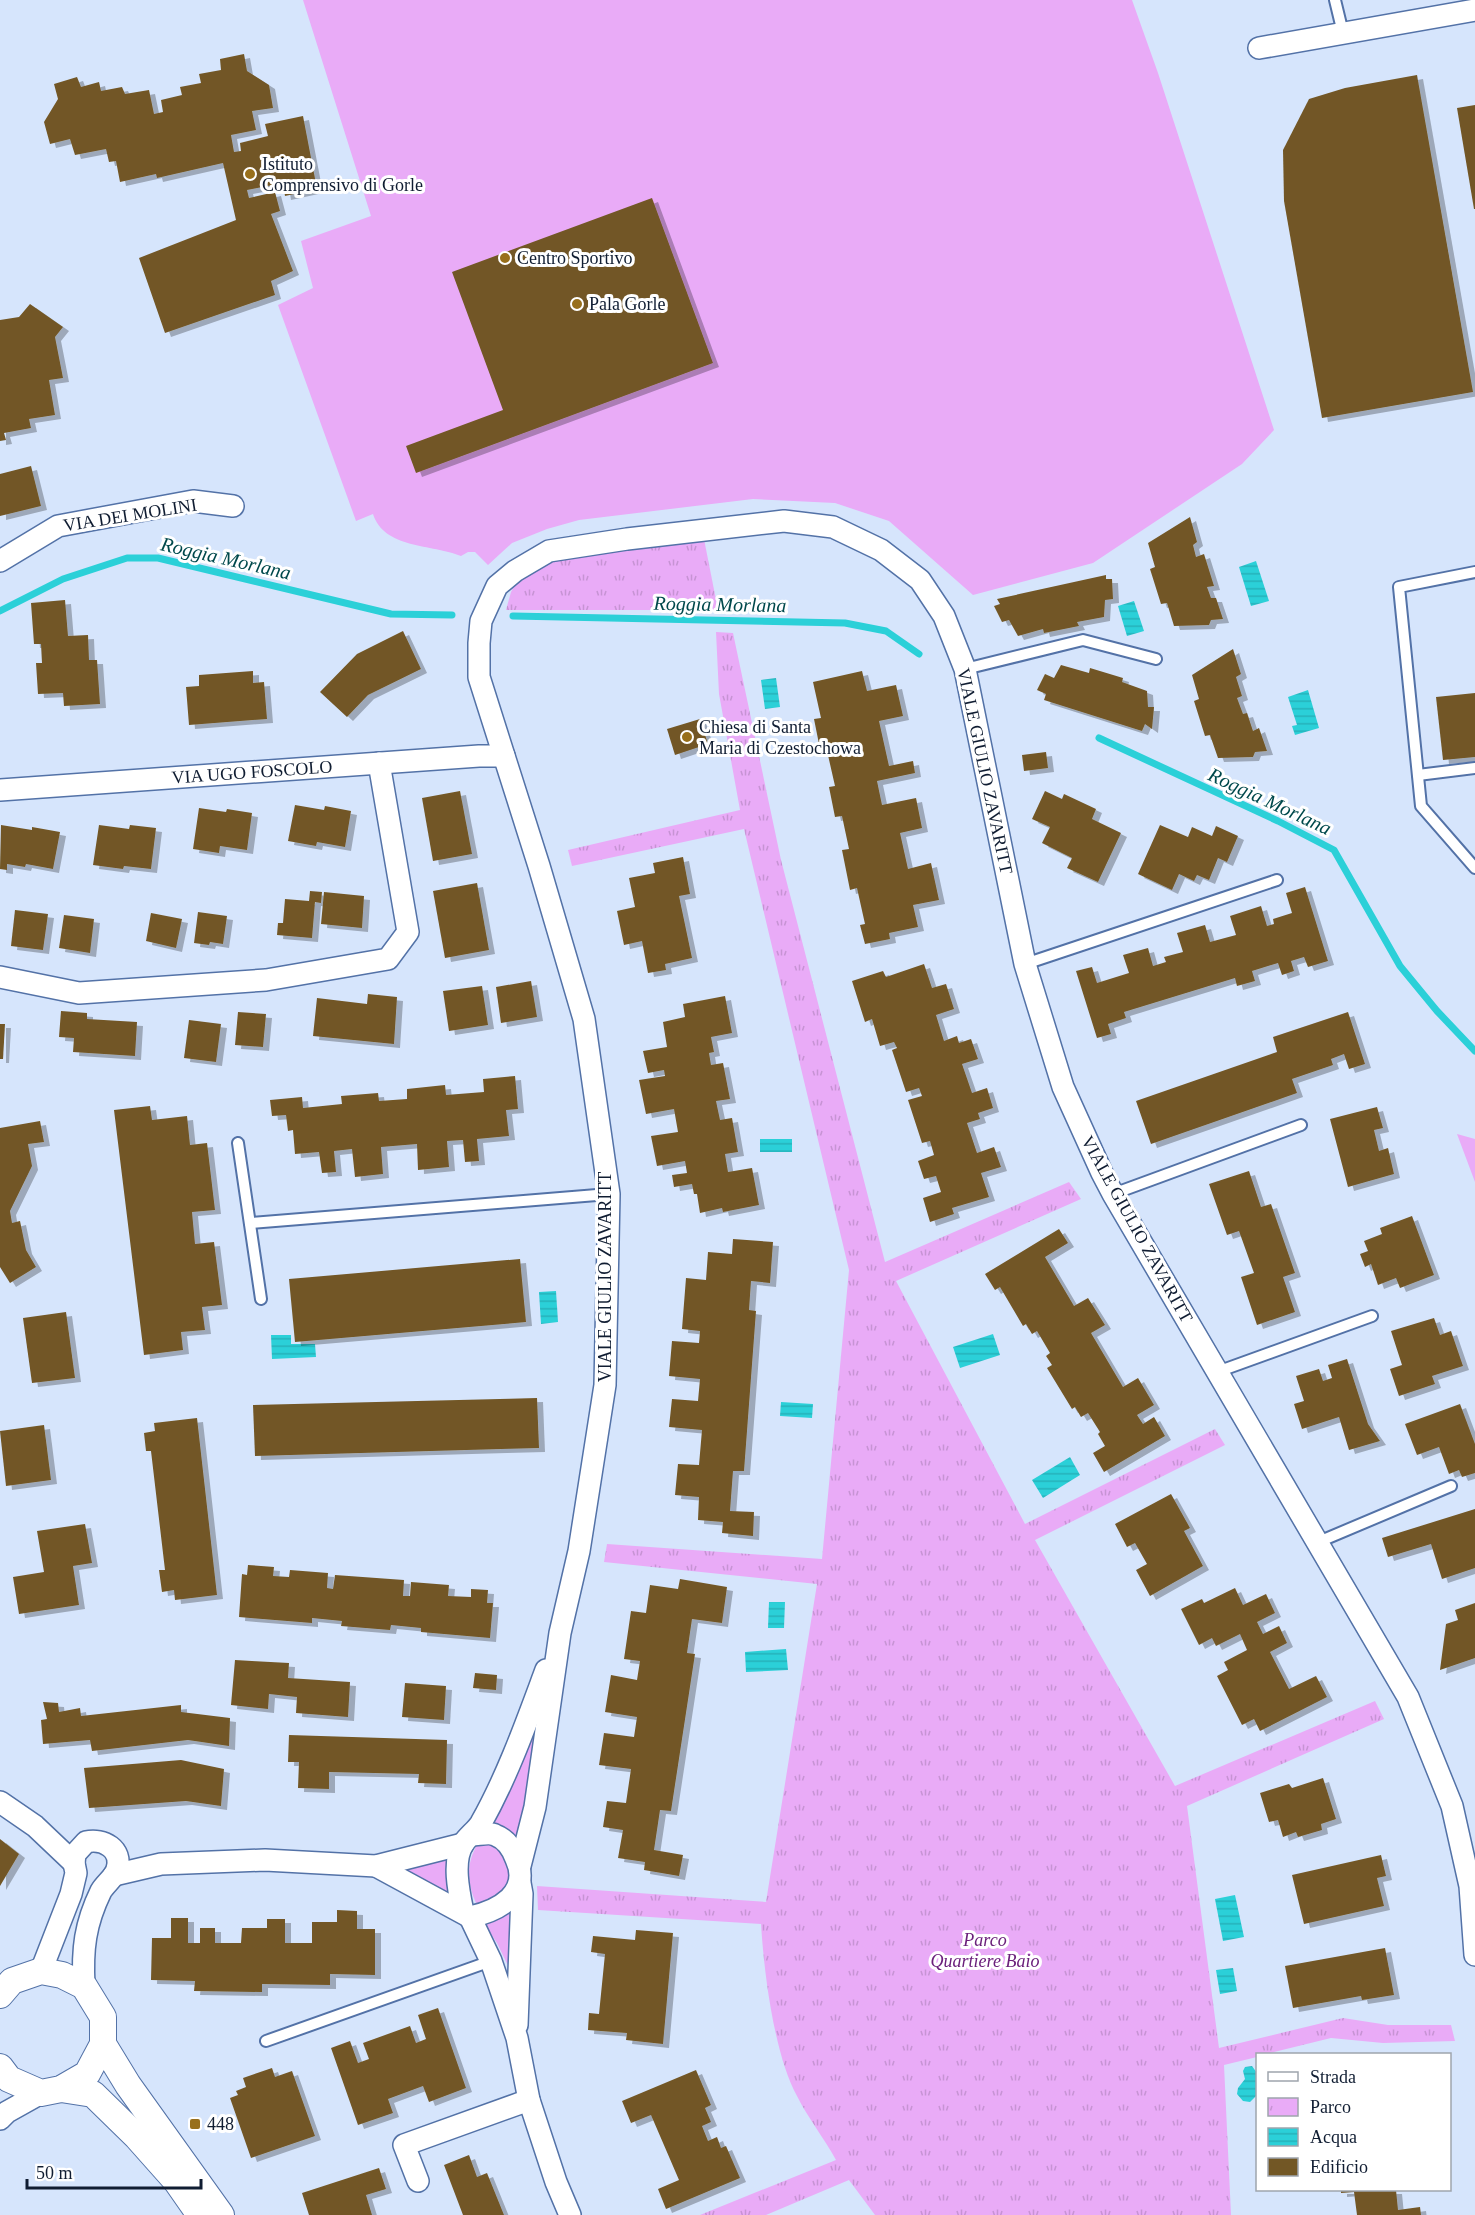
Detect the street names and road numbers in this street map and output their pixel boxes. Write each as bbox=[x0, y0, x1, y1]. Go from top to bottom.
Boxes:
street label: VIA DEI MOLINI bbox=[62, 495, 198, 535]
street label: VIALE GIULIO ZAVARITT bbox=[953, 666, 1017, 876]
street label: VIA UGO FOSCOLO bbox=[171, 756, 333, 788]
street label: VIALE GIULIO ZAVARITT bbox=[1077, 1132, 1197, 1326]
street label: VIALE GIULIO ZAVARITT bbox=[595, 1172, 615, 1382]

